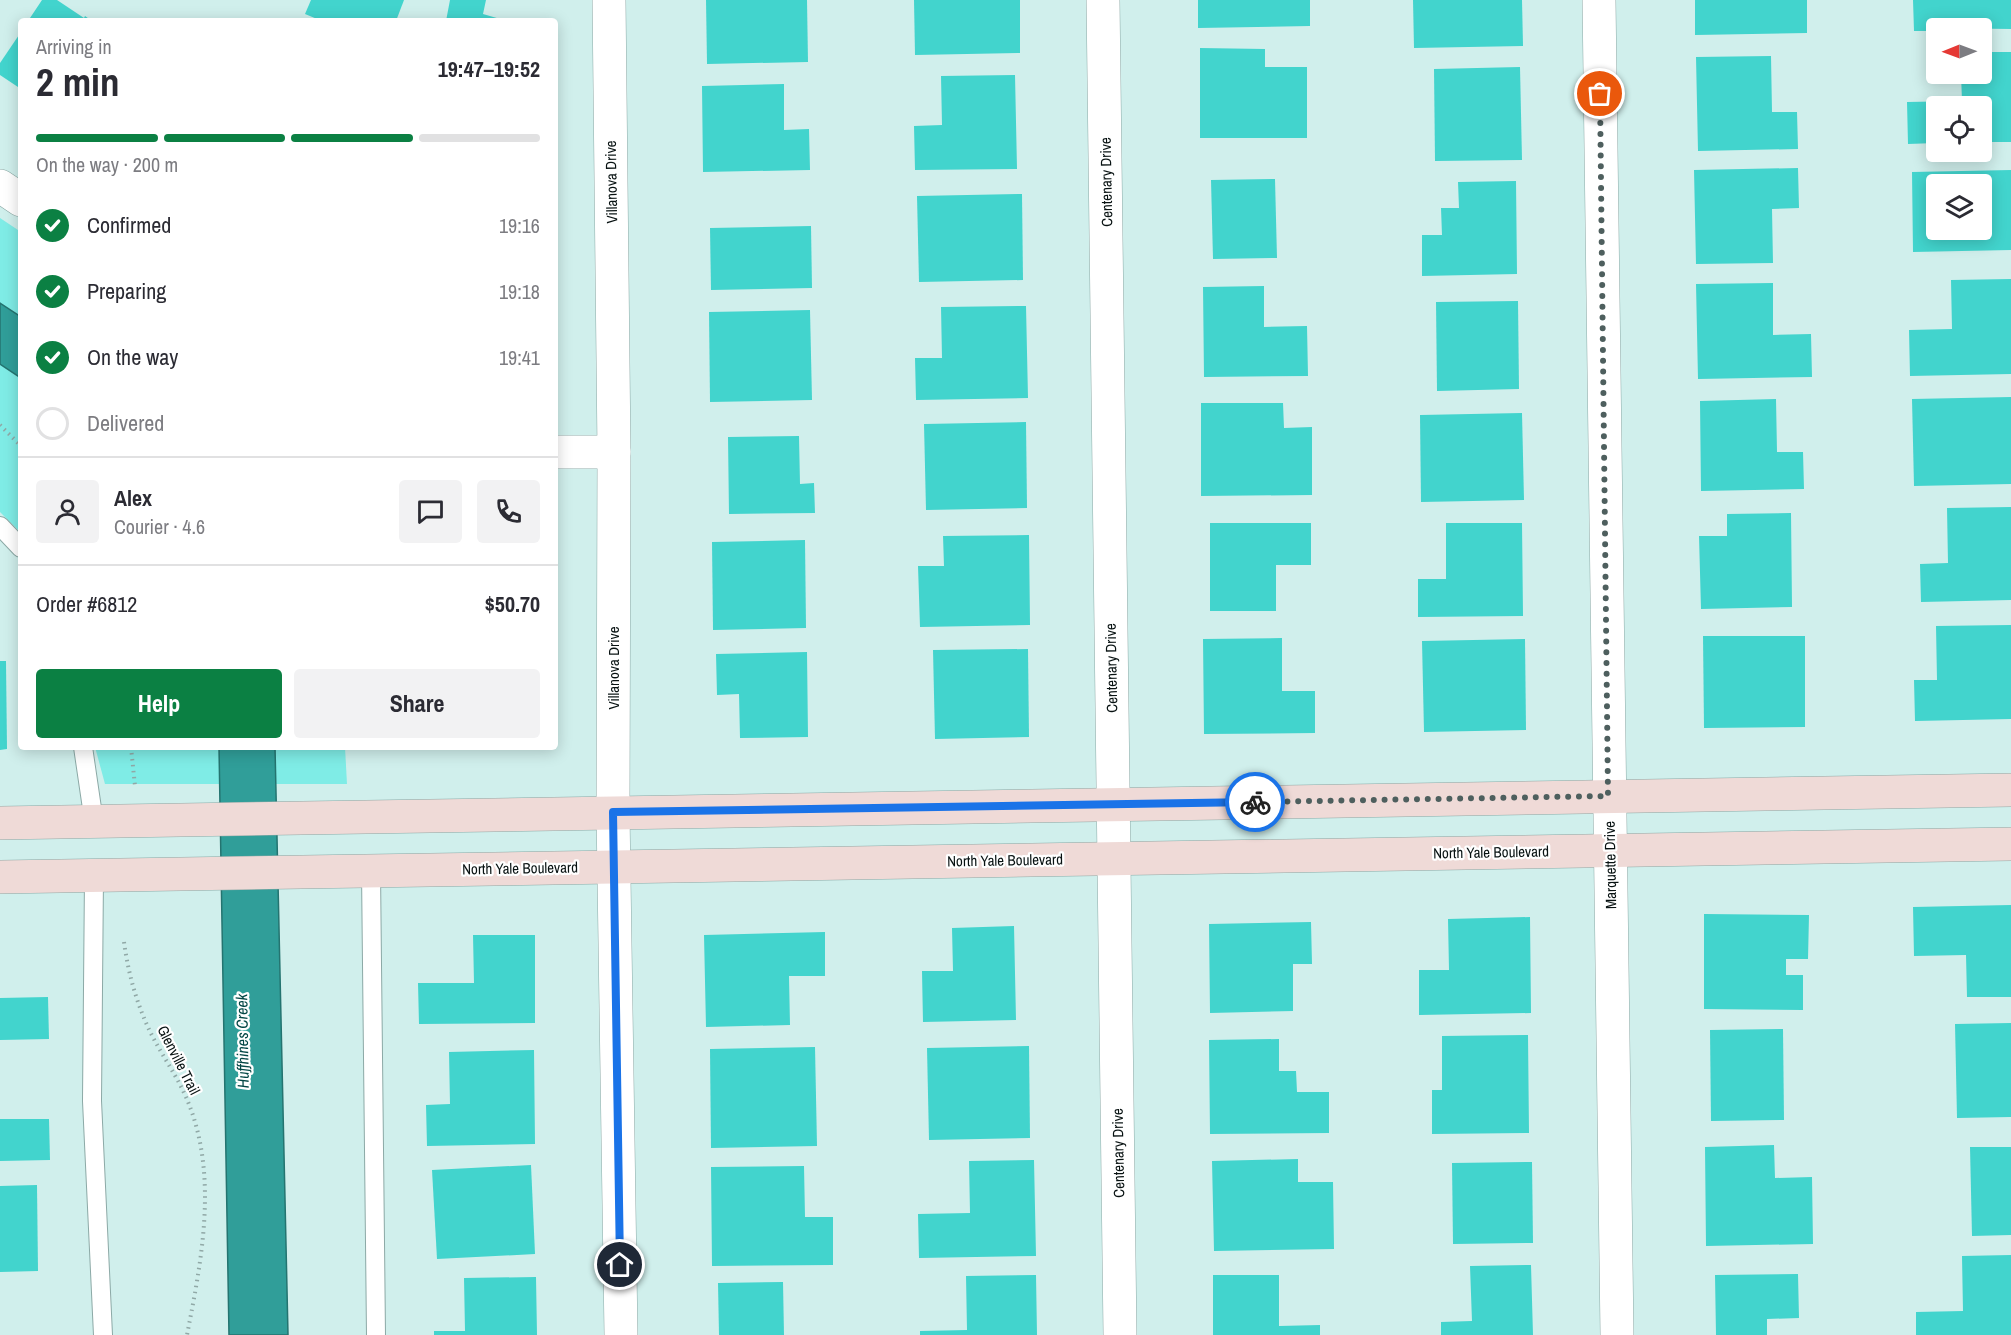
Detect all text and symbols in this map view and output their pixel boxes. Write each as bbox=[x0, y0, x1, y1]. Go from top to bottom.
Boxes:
north arrow bbox=[1926, 18, 1992, 84]
map controls bbox=[1926, 18, 1992, 240]
text: Arriving in bbox=[36, 33, 112, 60]
text: 19:47–19:52 bbox=[438, 54, 540, 84]
text: 2 min bbox=[36, 56, 120, 108]
pin bbox=[1574, 68, 1625, 119]
icon: bag bbox=[1583, 77, 1616, 110]
button: locate bbox=[1926, 96, 1992, 162]
street label: Centenary Drive bbox=[1095, 137, 1117, 227]
street label: Villanova Drive bbox=[600, 140, 622, 224]
text: On the way · 200 m bbox=[36, 151, 178, 178]
button: layers bbox=[1926, 174, 1992, 240]
icon: check bbox=[36, 209, 69, 242]
text: Confirmed bbox=[87, 210, 171, 240]
text: 19:16 bbox=[499, 212, 540, 239]
icon: check bbox=[36, 275, 69, 308]
text: Preparing bbox=[87, 276, 166, 306]
text: 19:18 bbox=[499, 278, 540, 305]
icon: check bbox=[36, 341, 69, 374]
text: On the way bbox=[87, 342, 178, 372]
text: 19:41 bbox=[499, 344, 540, 371]
text: Delivered bbox=[87, 408, 164, 438]
button: person bbox=[36, 480, 99, 543]
button: chat bbox=[399, 480, 462, 543]
button: phone bbox=[477, 480, 540, 543]
text: Alex bbox=[114, 483, 152, 513]
text: Courier · 4.6 bbox=[114, 513, 205, 540]
text: Order #6812 bbox=[36, 589, 137, 619]
text: $50.70 bbox=[485, 589, 540, 619]
street label: Centenary Drive bbox=[1100, 623, 1122, 713]
street label: Villanova Drive bbox=[603, 626, 624, 710]
button: Help bbox=[36, 669, 282, 738]
button: Share bbox=[294, 669, 540, 738]
courier bbox=[1225, 772, 1285, 832]
icon: bike bbox=[1239, 786, 1272, 819]
street label: Marquette Drive bbox=[1599, 821, 1621, 909]
street label: North Yale Boulevard bbox=[1433, 840, 1549, 864]
street label: North Yale Boulevard bbox=[947, 848, 1063, 872]
street label: North Yale Boulevard bbox=[462, 856, 578, 880]
water label: Huffhines Creek bbox=[230, 993, 254, 1088]
street label: Glenville Trail bbox=[153, 1022, 205, 1098]
street label: Centenary Drive bbox=[1107, 1108, 1129, 1198]
pin bbox=[594, 1239, 645, 1290]
icon: home bbox=[603, 1248, 636, 1281]

